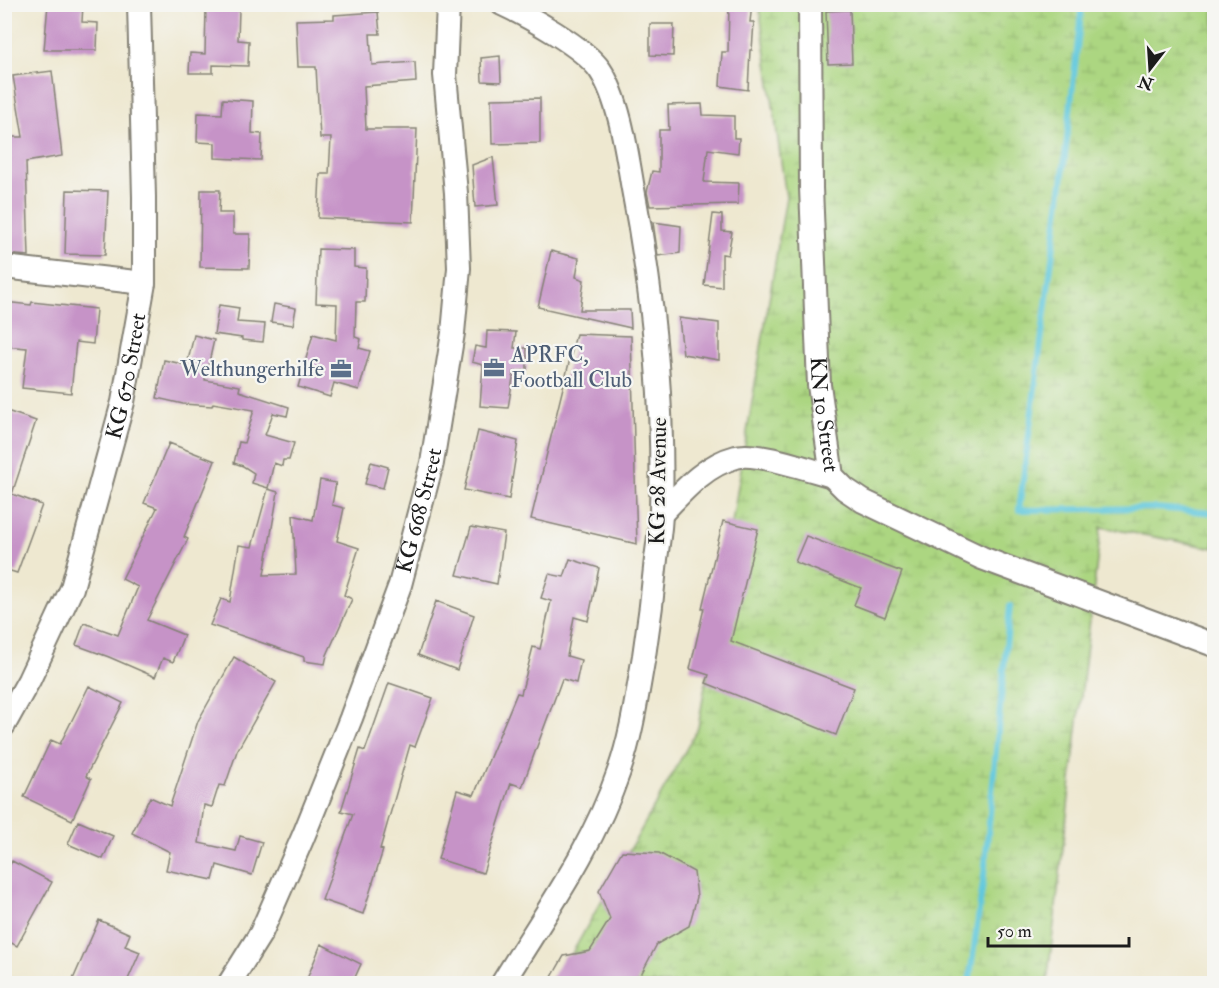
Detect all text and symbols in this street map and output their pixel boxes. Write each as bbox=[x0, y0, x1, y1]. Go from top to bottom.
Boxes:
north arrow bbox=[1120, 39, 1180, 99]
text: N bbox=[1135, 71, 1157, 94]
street label: KG 670 Street bbox=[99, 311, 152, 442]
place label: APRFC, Football Club bbox=[510, 341, 632, 394]
place label: Welthungerhilfe bbox=[179, 355, 324, 383]
office icon: APRFC, Football Club bbox=[482, 356, 506, 380]
street label: KN 10 Street bbox=[804, 356, 845, 474]
office icon: Welthungerhilfe bbox=[329, 357, 353, 381]
street label: KG 28 Avenue bbox=[643, 417, 673, 545]
street label: KG 668 Street bbox=[390, 446, 448, 576]
scale bar bbox=[988, 910, 1129, 948]
text: 50 m bbox=[997, 920, 1032, 943]

